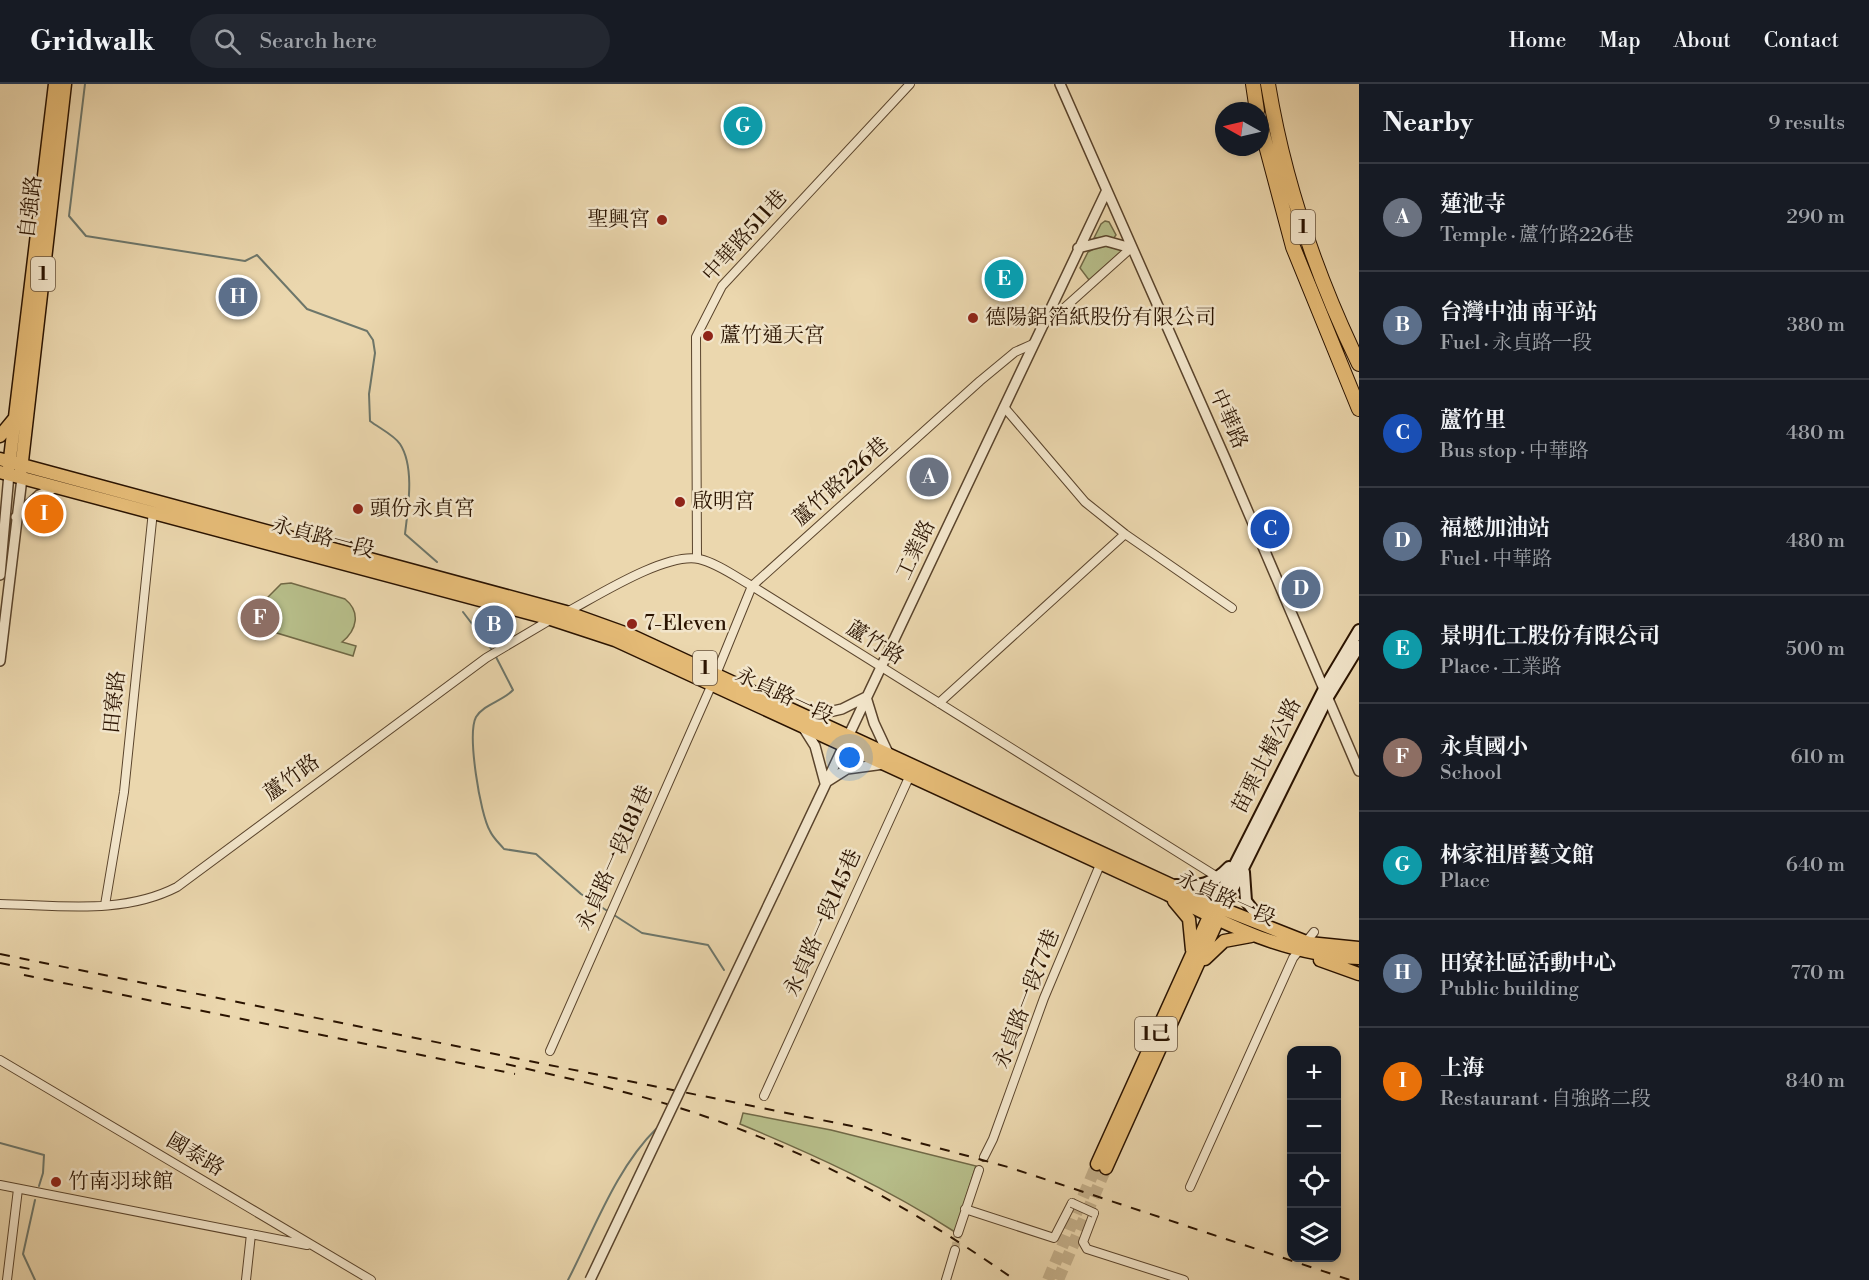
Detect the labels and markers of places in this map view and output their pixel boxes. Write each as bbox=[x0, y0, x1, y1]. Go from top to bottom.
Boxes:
pin: G bbox=[724, 104, 762, 148]
place label: 聖興宮 bbox=[587, 207, 650, 233]
marker: 聖興宮 bbox=[655, 213, 669, 227]
pin: E bbox=[984, 256, 1024, 302]
pin: H bbox=[218, 274, 258, 320]
place label: 德陽鋁箔紙股份有限公司 bbox=[985, 305, 1216, 331]
marker: 德陽鋁箔紙股份有限公司 bbox=[966, 311, 980, 325]
place label: 蘆竹通天宮 bbox=[720, 323, 825, 349]
marker: 蘆竹通天宮 bbox=[701, 329, 715, 343]
pin: A bbox=[910, 454, 948, 500]
place label: 啟明宮 bbox=[692, 489, 755, 515]
pin: I bbox=[24, 492, 63, 536]
marker: 啟明宮 bbox=[673, 495, 687, 509]
place label: 頭份永貞宮 bbox=[370, 496, 475, 522]
marker: 頭份永貞宮 bbox=[351, 502, 365, 516]
pin: C bbox=[1250, 506, 1290, 552]
pin: D bbox=[1282, 566, 1320, 612]
pin: F bbox=[240, 596, 280, 640]
pin: B bbox=[474, 602, 514, 648]
place label: 7-Eleven bbox=[644, 611, 727, 637]
marker: 7-Eleven bbox=[625, 617, 639, 631]
place label: 竹南羽球館 bbox=[68, 1169, 173, 1195]
marker: 竹南羽球館 bbox=[49, 1175, 63, 1189]

